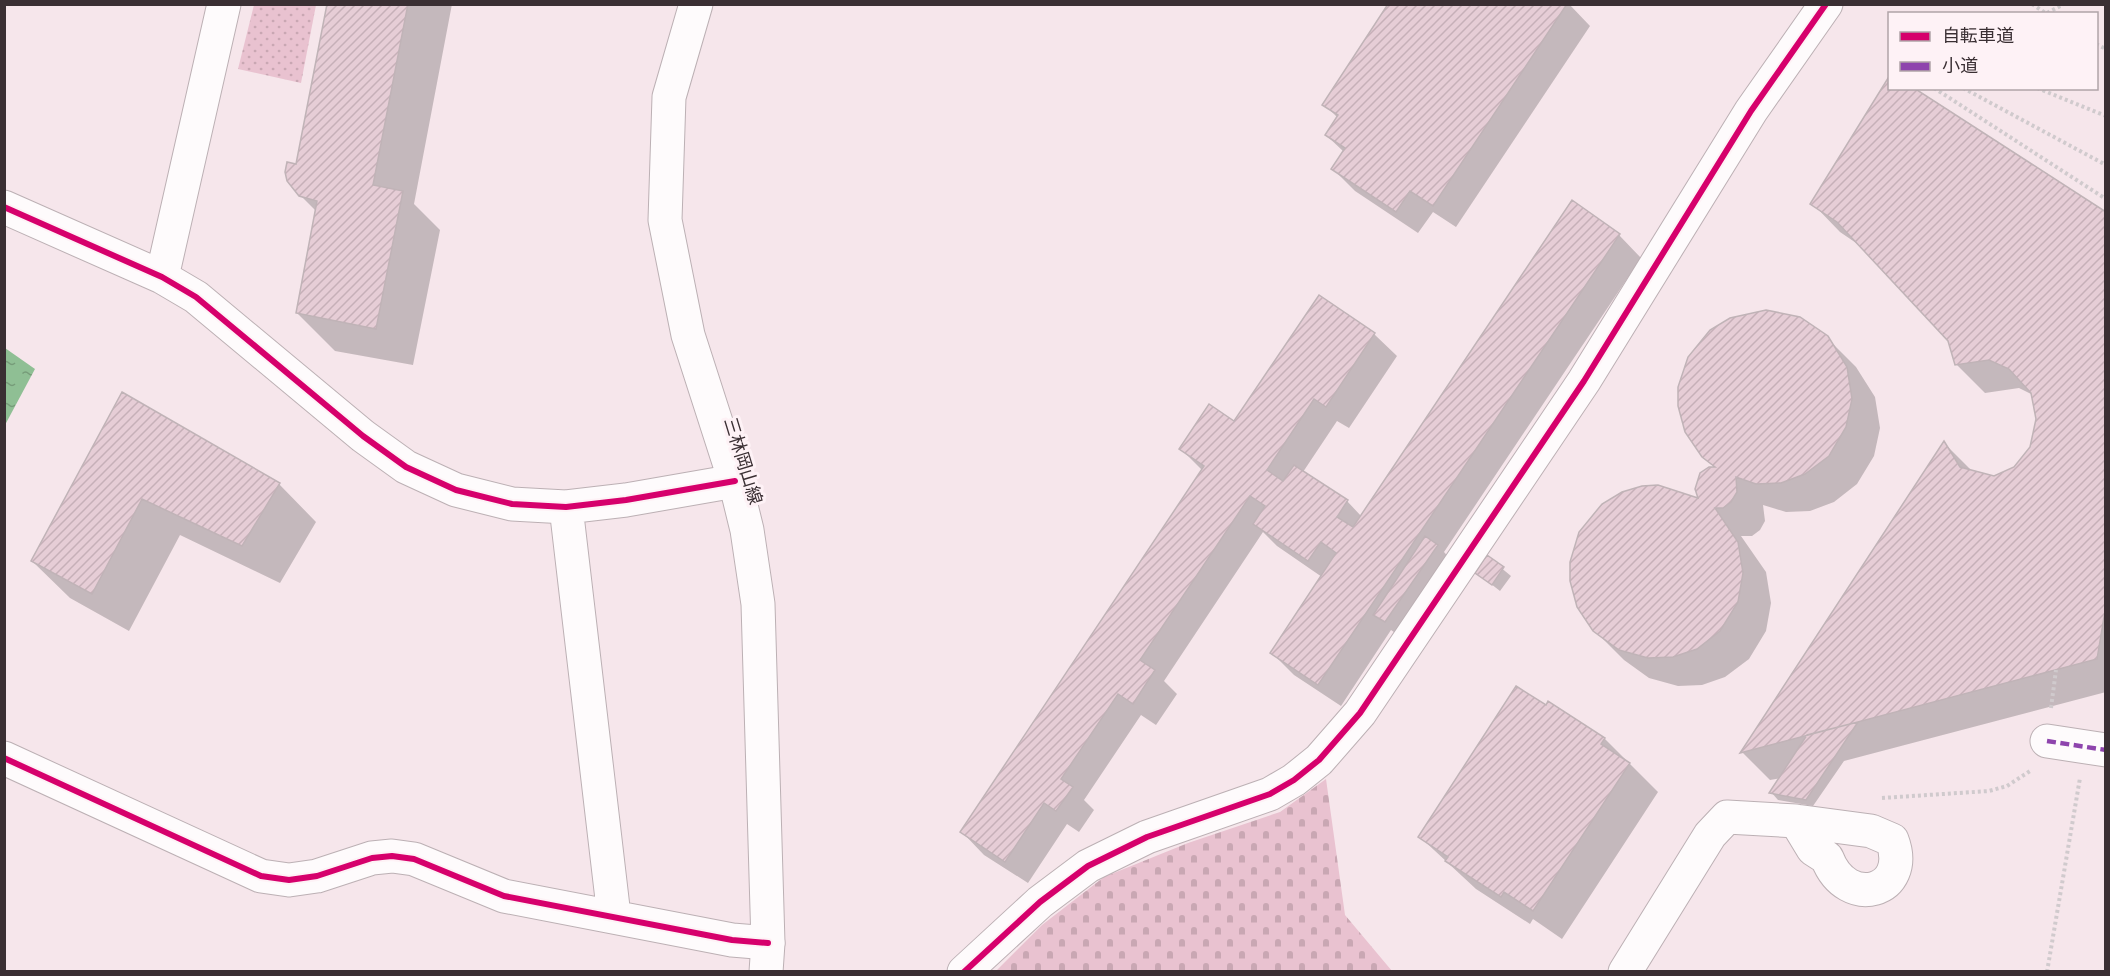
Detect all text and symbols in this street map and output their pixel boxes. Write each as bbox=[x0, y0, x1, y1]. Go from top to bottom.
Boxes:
legend bbox=[1888, 12, 2098, 90]
text: 自転車道 bbox=[1942, 25, 2014, 47]
text: 小道 bbox=[1942, 55, 1978, 77]
street label: 三林岡山線 bbox=[719, 415, 767, 507]

